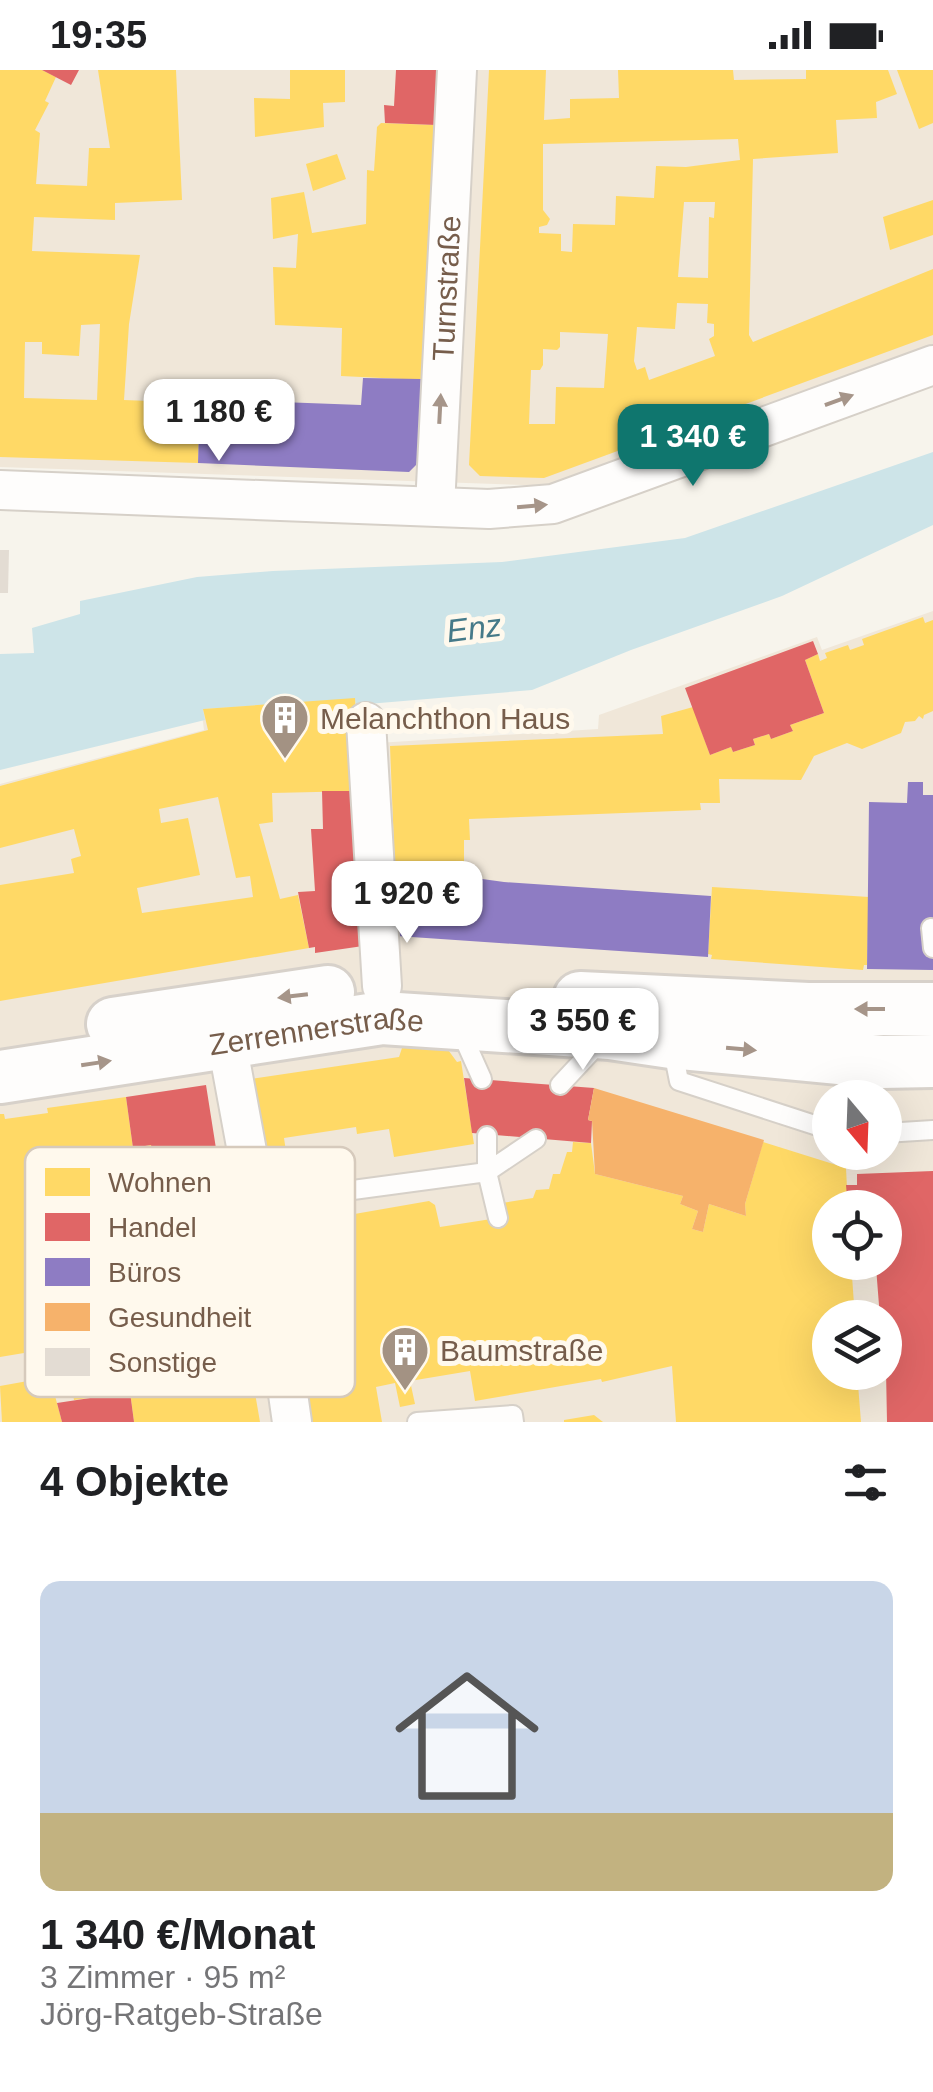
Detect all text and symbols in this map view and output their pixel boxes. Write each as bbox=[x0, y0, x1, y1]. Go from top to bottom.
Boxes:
text: 19:35 bbox=[50, 14, 147, 56]
street label: Turnstraße bbox=[426, 215, 466, 362]
pin: 1 180 € bbox=[127, 379, 311, 464]
one-way arrow bbox=[824, 392, 854, 408]
text: 1 180 € bbox=[166, 393, 272, 429]
one-way arrow bbox=[432, 393, 448, 425]
pin: 1 340 € bbox=[601, 404, 785, 489]
text: 1 340 € bbox=[640, 418, 746, 454]
one-way arrow bbox=[517, 498, 549, 514]
water label: Enz bbox=[444, 607, 504, 649]
building icon: Melanchthon Haus bbox=[259, 692, 311, 760]
place label: Melanchthon Haus bbox=[320, 702, 570, 735]
pin: 1 920 € bbox=[315, 861, 499, 946]
text: 1 920 € bbox=[354, 875, 460, 911]
pin: 3 550 € bbox=[491, 988, 675, 1073]
one-way arrow bbox=[277, 989, 308, 1005]
street label: Zerrennerstraße bbox=[207, 1001, 425, 1061]
one-way arrow bbox=[854, 1001, 886, 1017]
text: 3 550 € bbox=[530, 1002, 636, 1038]
one-way arrow bbox=[726, 1041, 757, 1057]
one-way arrow bbox=[81, 1054, 113, 1070]
north arrow bbox=[812, 1080, 902, 1170]
map controls bbox=[812, 1080, 902, 1390]
legend bbox=[25, 1147, 355, 1397]
text: Wohnen bbox=[108, 1167, 212, 1198]
button: locate bbox=[812, 1190, 902, 1280]
text: Handel bbox=[108, 1212, 197, 1243]
text: Büros bbox=[108, 1257, 181, 1288]
button: layers bbox=[812, 1300, 902, 1390]
text: Gesundheit bbox=[108, 1302, 251, 1333]
building icon: Baumstraße bbox=[379, 1324, 431, 1392]
place label: Baumstraße bbox=[440, 1334, 603, 1367]
text: Sonstige bbox=[108, 1347, 217, 1378]
icon: filters bbox=[838, 1455, 893, 1510]
text: 4 Objekte bbox=[40, 1458, 229, 1505]
icon: home bbox=[377, 1646, 557, 1826]
text: 1 340 €/Monat bbox=[40, 1911, 315, 1958]
text: 3 Zimmer · 95 m² bbox=[40, 1959, 285, 1995]
text: Jörg-Ratgeb-Straße bbox=[40, 1996, 323, 2032]

